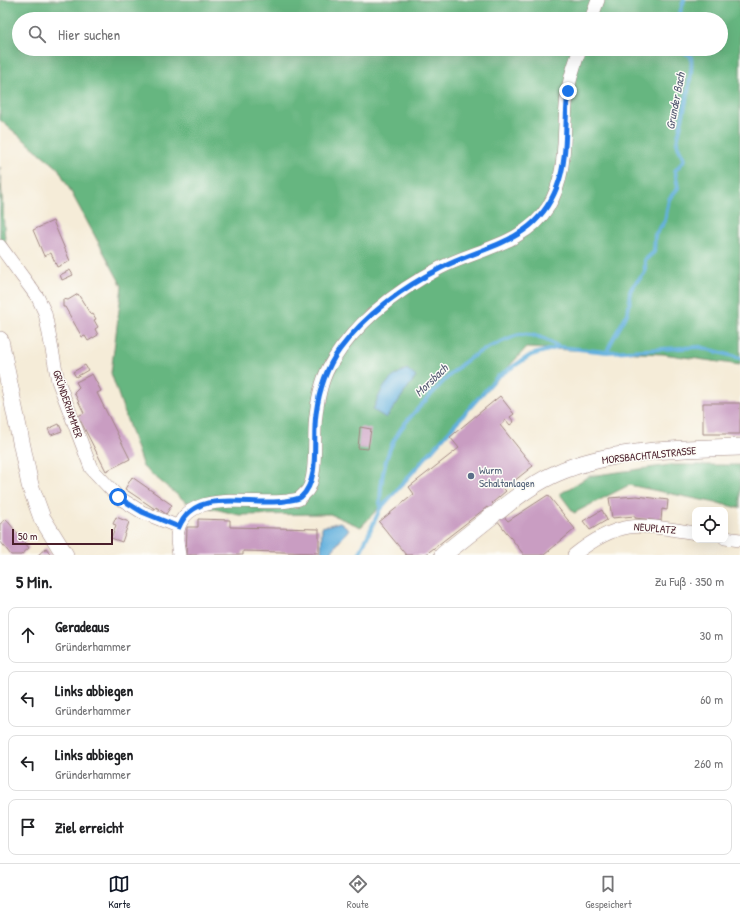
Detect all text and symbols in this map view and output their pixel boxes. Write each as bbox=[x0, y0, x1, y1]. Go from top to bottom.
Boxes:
search box bbox=[12, 12, 728, 56]
icon: search bbox=[26, 23, 48, 45]
text: Hier suchen bbox=[58, 24, 120, 45]
water label: Grunder Bach bbox=[661, 70, 689, 131]
route end bbox=[559, 82, 577, 100]
water label: Morsbach bbox=[411, 359, 452, 400]
street label: GRÜNDERHAMMER bbox=[50, 368, 86, 440]
street label: MORSBACHTALSTRASSE bbox=[601, 443, 697, 467]
place label: Wurm Schaltanlagen bbox=[479, 463, 535, 490]
marker: Wurm Schaltanlagen bbox=[466, 471, 476, 481]
route start bbox=[109, 488, 127, 506]
map controls bbox=[692, 507, 728, 543]
button: locate bbox=[692, 507, 728, 543]
street label: NEUPLATZ bbox=[633, 519, 677, 537]
scale bar bbox=[12, 527, 113, 546]
text: 50 m bbox=[18, 529, 38, 543]
text: 5 Min. bbox=[16, 570, 52, 593]
text: Zu Fuß · 350 m bbox=[655, 572, 724, 590]
text: Geradeaus bbox=[55, 616, 109, 637]
icon: ahead bbox=[17, 624, 39, 646]
text: 30 m bbox=[700, 626, 723, 644]
text: Gründerhammer bbox=[55, 637, 131, 655]
text: Links abbiegen bbox=[55, 680, 133, 701]
icon: left bbox=[17, 688, 39, 710]
text: 60 m bbox=[700, 690, 723, 708]
text: Gründerhammer bbox=[55, 701, 131, 719]
text: Links abbiegen bbox=[55, 744, 133, 765]
icon: left bbox=[17, 752, 39, 774]
text: 260 m bbox=[694, 754, 723, 772]
text: Gründerhammer bbox=[55, 765, 131, 783]
icon: arrive bbox=[17, 816, 39, 838]
text: Ziel erreicht bbox=[55, 817, 124, 838]
tab: Karte bbox=[108, 873, 131, 911]
tab: Route bbox=[347, 873, 369, 911]
tab: Gespeichert bbox=[585, 873, 632, 911]

